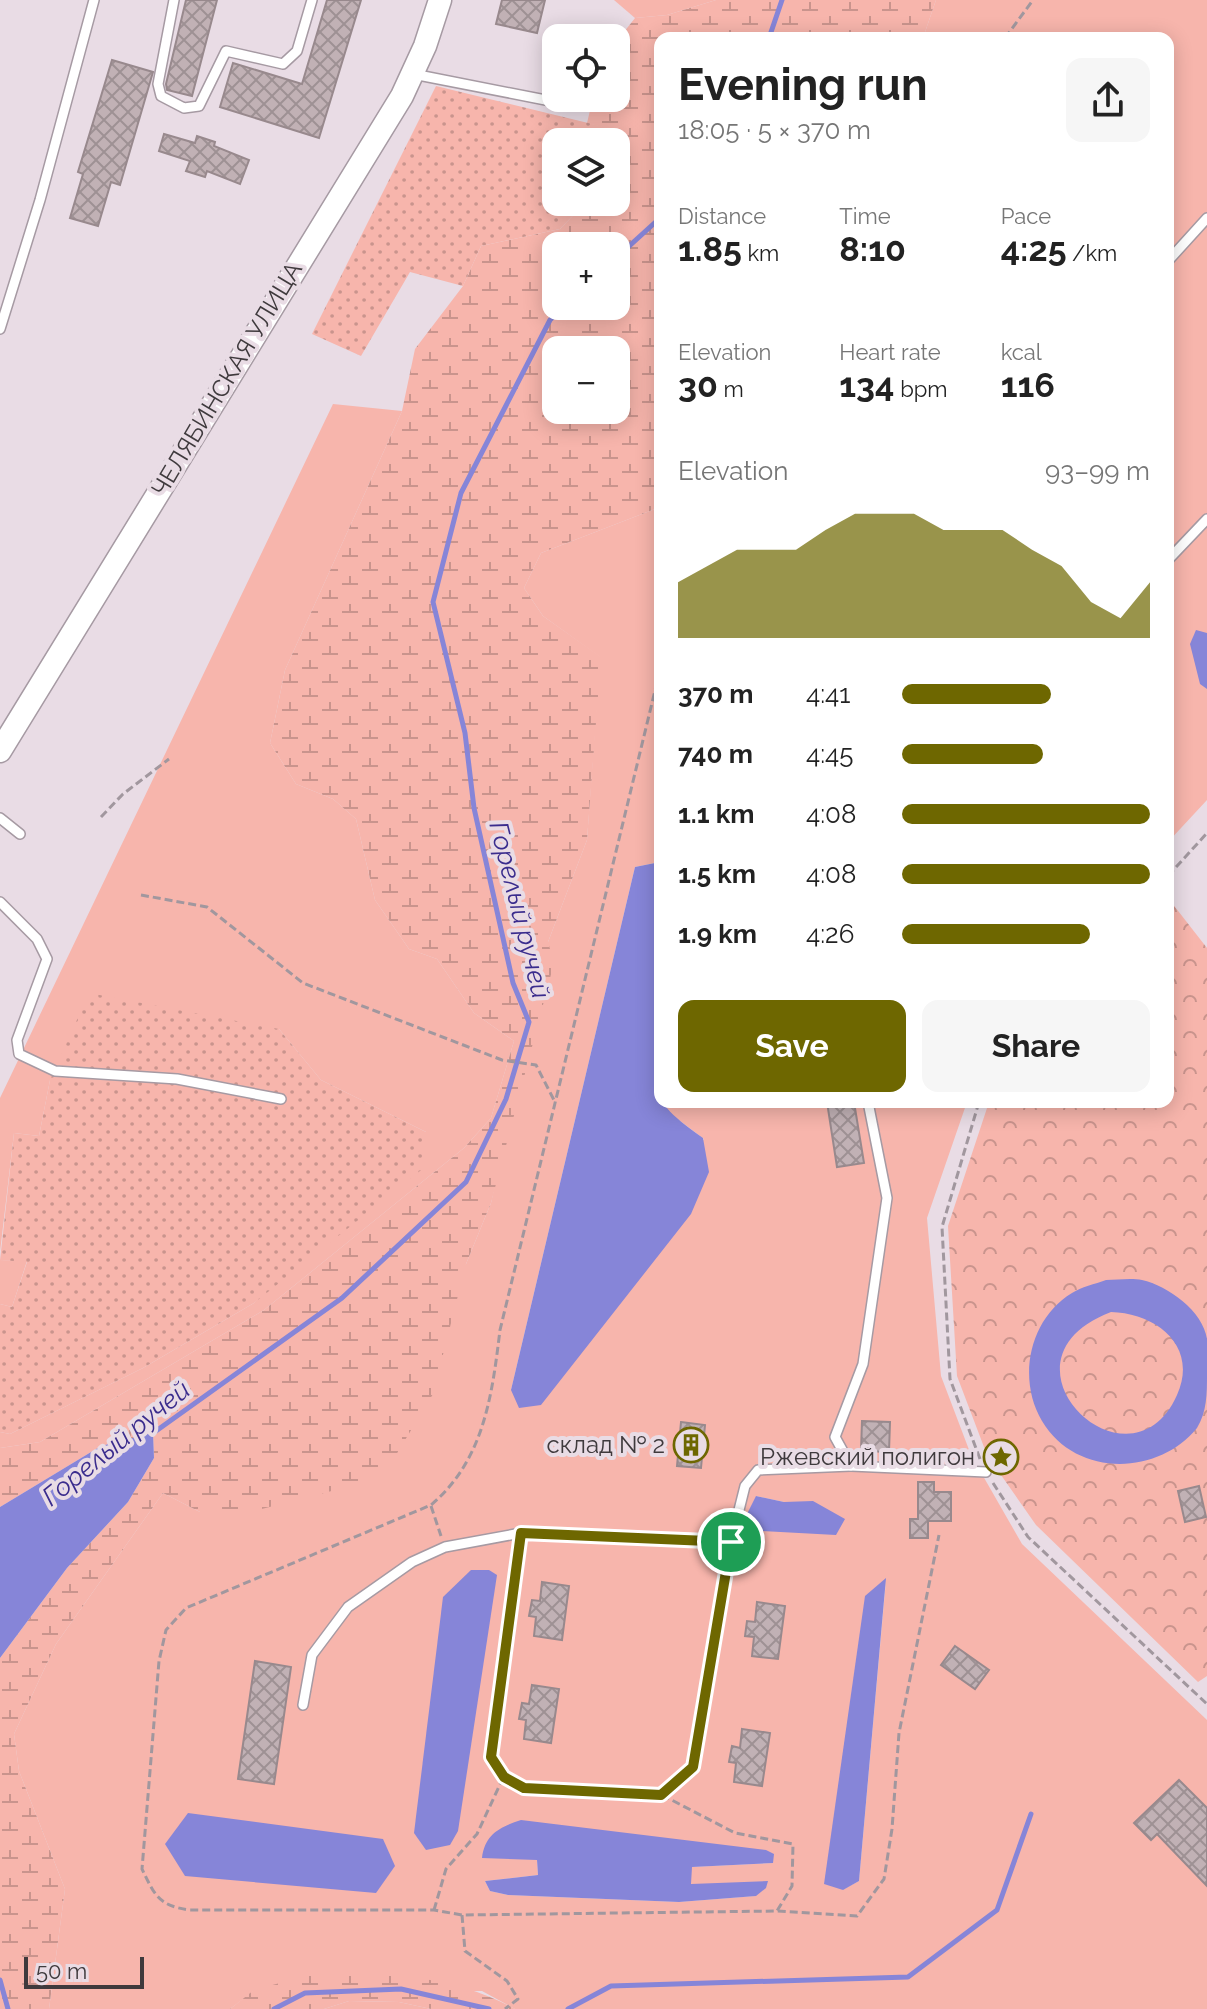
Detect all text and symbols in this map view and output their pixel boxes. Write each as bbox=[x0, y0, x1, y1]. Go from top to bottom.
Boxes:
map controls bbox=[542, 24, 630, 424]
button: locate bbox=[542, 24, 630, 112]
button: share bbox=[1066, 58, 1150, 142]
text: Evening run bbox=[678, 59, 927, 110]
text: 18:05 · 5 × 370 m bbox=[678, 115, 871, 145]
button: layers bbox=[542, 128, 630, 216]
text: Distance bbox=[678, 203, 766, 229]
text: Time bbox=[839, 203, 891, 229]
text: Pace bbox=[1001, 203, 1051, 229]
text: 1.85 bbox=[678, 229, 742, 269]
text: 8:10 bbox=[839, 229, 906, 269]
text: 4:25 bbox=[1001, 229, 1066, 269]
button: + bbox=[542, 232, 630, 320]
text: km bbox=[742, 240, 779, 266]
text: /km bbox=[1066, 240, 1117, 266]
street label: ЧЕЛЯБИНСКАЯ УЛИЦА bbox=[145, 256, 308, 501]
button: − bbox=[542, 336, 630, 424]
text: Elevation bbox=[678, 339, 771, 365]
text: Heart rate bbox=[839, 339, 941, 365]
text: kcal bbox=[1001, 339, 1042, 365]
text: 30 bbox=[678, 365, 718, 405]
text: 134 bbox=[839, 365, 895, 405]
text: 116 bbox=[1001, 365, 1055, 405]
text: m bbox=[718, 376, 744, 402]
text: bpm bbox=[895, 376, 948, 402]
text: Elevation bbox=[678, 456, 788, 486]
text: 93–99 m bbox=[1045, 456, 1150, 486]
text: 370 m bbox=[678, 679, 754, 709]
text: 4:41 bbox=[806, 679, 850, 709]
text: 740 m bbox=[678, 739, 753, 769]
text: 4:45 bbox=[806, 739, 853, 769]
text: 1.1 km bbox=[678, 799, 755, 829]
text: 4:08 bbox=[806, 799, 856, 829]
water label: Горелый ручей bbox=[484, 819, 556, 1002]
text: 1.5 km bbox=[678, 859, 756, 889]
text: 4:08 bbox=[806, 859, 856, 889]
text: 1.9 km bbox=[678, 919, 757, 949]
text: 4:26 bbox=[806, 919, 854, 949]
button: Save bbox=[678, 1000, 906, 1092]
button: Share bbox=[922, 1000, 1150, 1092]
water label: Горелый ручей bbox=[36, 1374, 196, 1512]
building icon: склад № 2 bbox=[672, 1426, 710, 1464]
place label: склад № 2 bbox=[547, 1430, 665, 1459]
place icon: Ржевский полигон bbox=[982, 1438, 1020, 1476]
place label: Ржевский полигон bbox=[760, 1442, 975, 1471]
pin bbox=[697, 1508, 765, 1576]
icon: arrive bbox=[709, 1520, 753, 1564]
scale bar bbox=[24, 1953, 144, 1989]
text: 50 m bbox=[36, 1958, 87, 1984]

